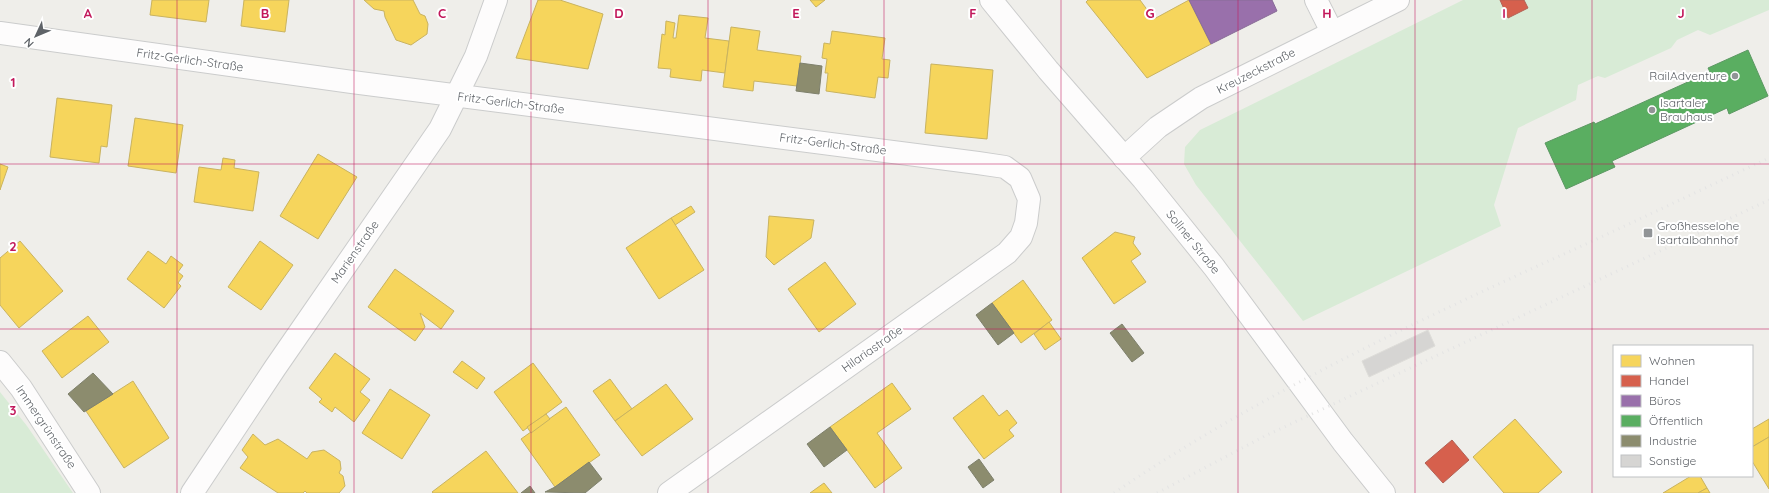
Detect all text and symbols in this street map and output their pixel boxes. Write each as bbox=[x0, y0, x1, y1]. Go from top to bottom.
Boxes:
text: A bbox=[84, 5, 93, 21]
text: B bbox=[261, 5, 269, 21]
text: C bbox=[438, 5, 446, 21]
text: D bbox=[614, 5, 624, 21]
text: E bbox=[792, 5, 800, 21]
text: F bbox=[969, 5, 977, 21]
text: G bbox=[1145, 5, 1155, 21]
text: H bbox=[1322, 5, 1332, 21]
text: I bbox=[1502, 5, 1506, 21]
text: J bbox=[1677, 5, 1685, 21]
north arrow bbox=[16, 16, 56, 56]
text: N bbox=[21, 35, 37, 51]
street label: Kreuzeckstraße bbox=[1214, 44, 1298, 97]
street label: Fritz-Gerlich-Straße bbox=[136, 45, 245, 74]
place label: RailAdventure bbox=[1649, 68, 1727, 83]
marker: RailAdventure bbox=[1730, 71, 1740, 81]
text: 1 bbox=[10, 74, 16, 90]
street label: Fritz-Gerlich-Straße bbox=[457, 88, 566, 117]
place label: Isartaler Brauhaus bbox=[1660, 95, 1713, 124]
marker: Isartaler Brauhaus bbox=[1647, 105, 1657, 115]
street label: Fritz-Gerlich-Straße bbox=[779, 129, 888, 158]
street label: Sollner Straße bbox=[1163, 207, 1224, 277]
street label: Marienstraße bbox=[327, 217, 382, 286]
place label: Großhesselohe Isartalbahnhof bbox=[1657, 218, 1740, 247]
marker: Großhesselohe Isartalbahnhof bbox=[1642, 227, 1654, 239]
text: 2 bbox=[9, 238, 17, 254]
street label: Hilariastraße bbox=[838, 322, 905, 375]
legend bbox=[1613, 345, 1753, 477]
text: Wohnen bbox=[1649, 353, 1695, 368]
text: Handel bbox=[1649, 373, 1689, 388]
street label: Immergrünstraße bbox=[13, 382, 80, 471]
text: Büros bbox=[1649, 393, 1681, 408]
text: 3 bbox=[10, 402, 17, 418]
text: Öffentlich bbox=[1649, 413, 1703, 428]
text: Industrie bbox=[1649, 433, 1697, 448]
text: Sonstige bbox=[1649, 453, 1696, 468]

